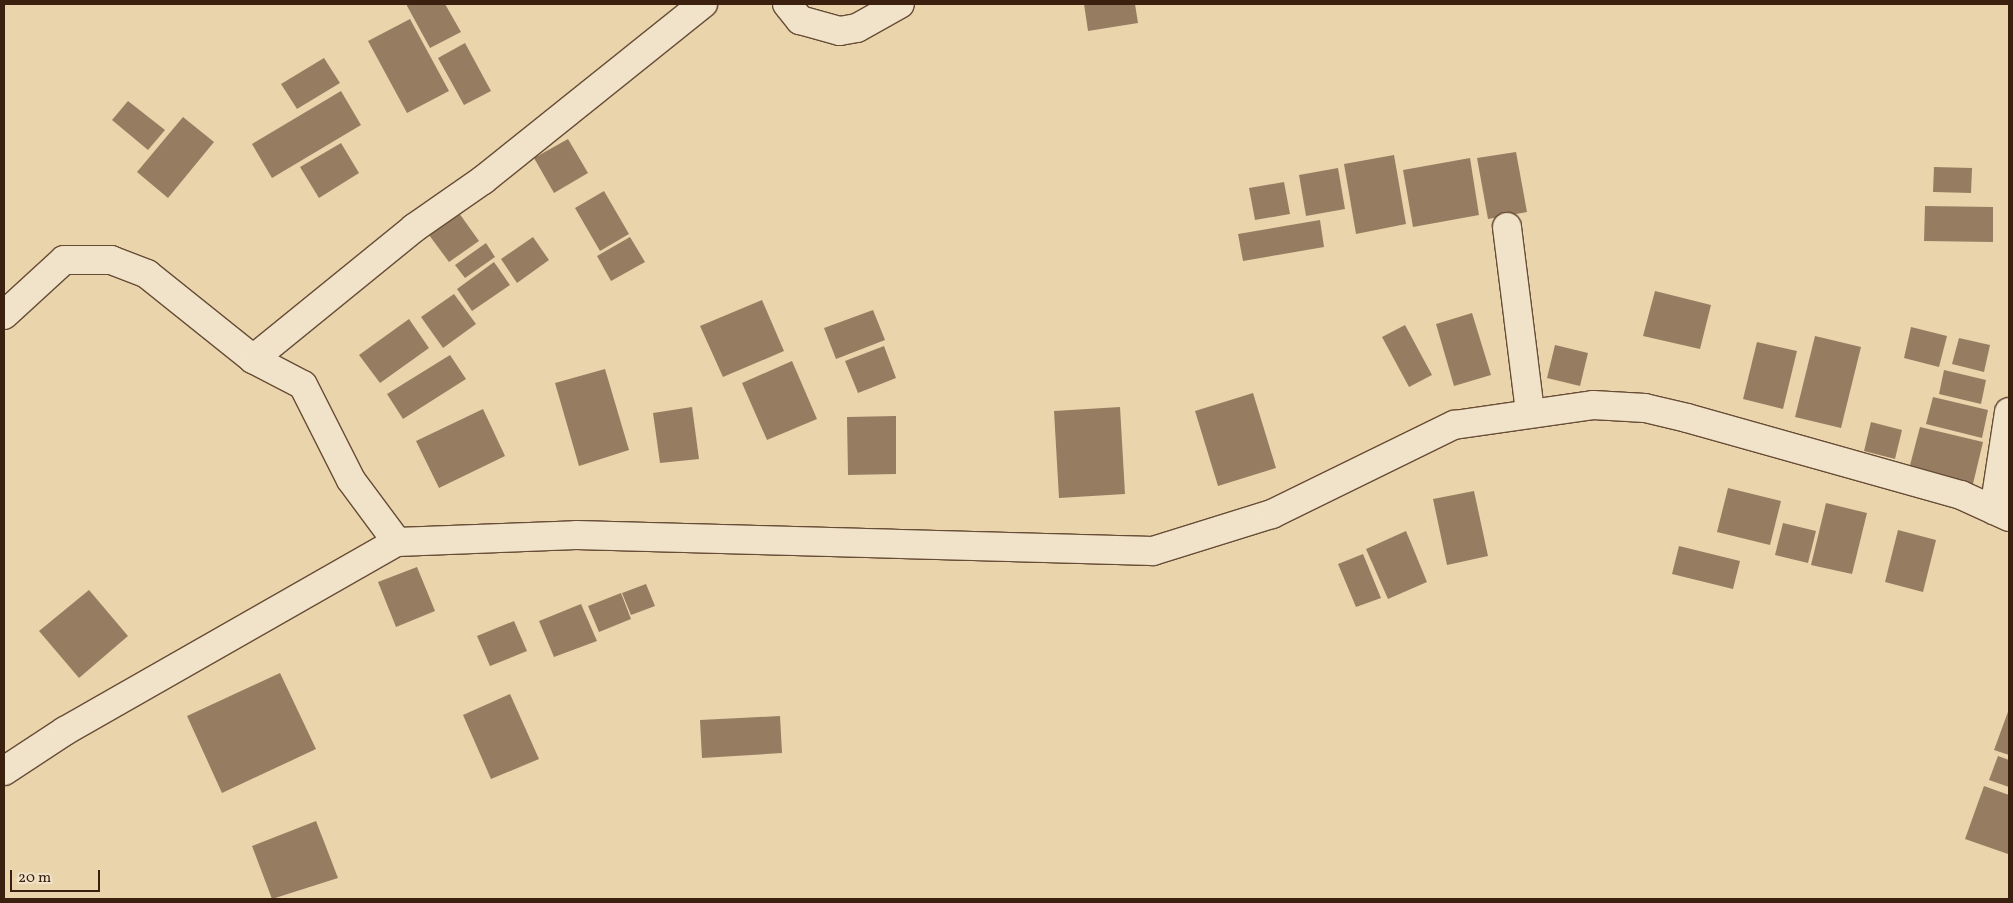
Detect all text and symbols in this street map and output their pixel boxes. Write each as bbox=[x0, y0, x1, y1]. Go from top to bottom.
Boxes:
scale bar bbox=[12, 860, 102, 892]
text: 20 m bbox=[18, 868, 51, 889]

